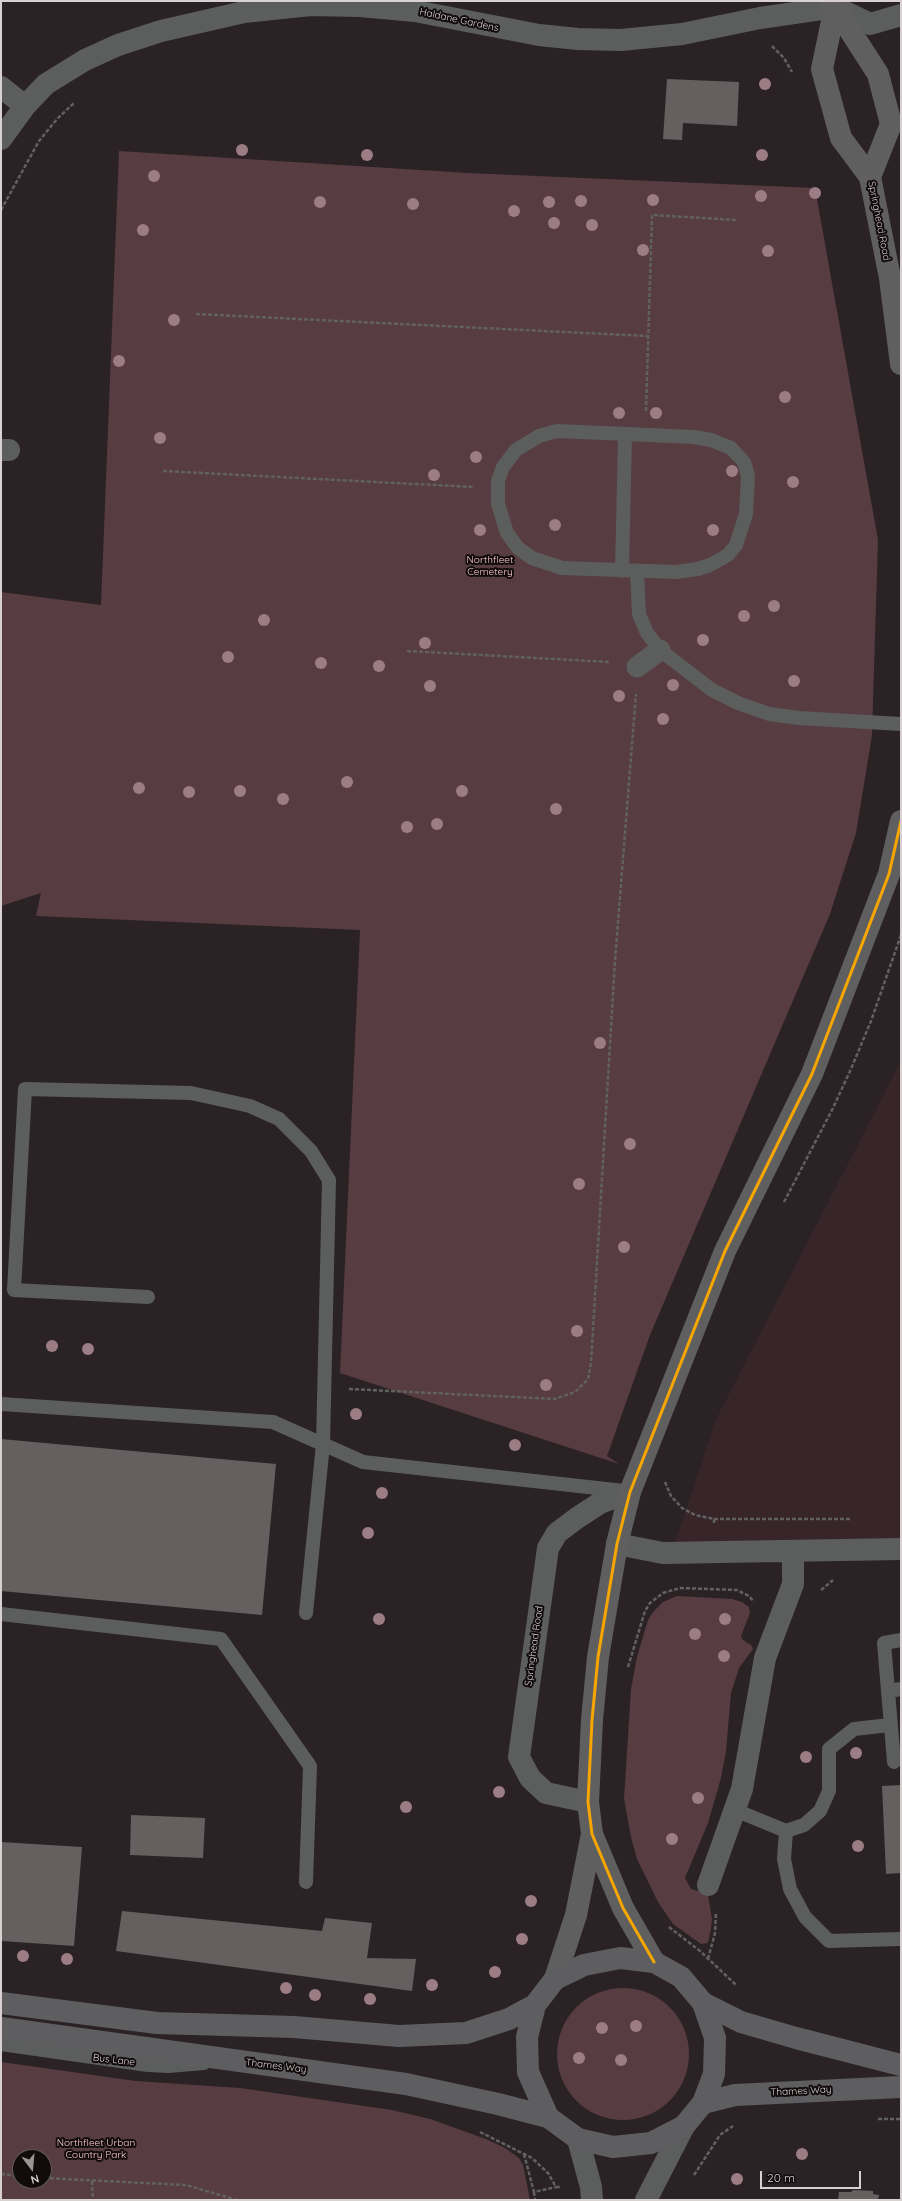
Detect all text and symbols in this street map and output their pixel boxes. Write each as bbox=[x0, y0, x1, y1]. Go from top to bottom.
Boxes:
street label: Haldane Gardens bbox=[418, 6, 500, 34]
street label: Springhead Road bbox=[865, 180, 893, 262]
park label: Northfleet Cemetery bbox=[467, 554, 513, 578]
street label: Springhead Road bbox=[522, 1605, 546, 1687]
street label: Bus Lane bbox=[92, 2051, 136, 2069]
street label: Thames Way bbox=[245, 2056, 307, 2076]
street label: Thames Way bbox=[770, 2083, 832, 2099]
park label: Northfleet Urban Country Park bbox=[57, 2137, 135, 2160]
north arrow bbox=[12, 2149, 52, 2189]
scale bar bbox=[762, 2163, 863, 2189]
text: 20 m bbox=[767, 2170, 795, 2185]
text: N bbox=[29, 2172, 41, 2187]

